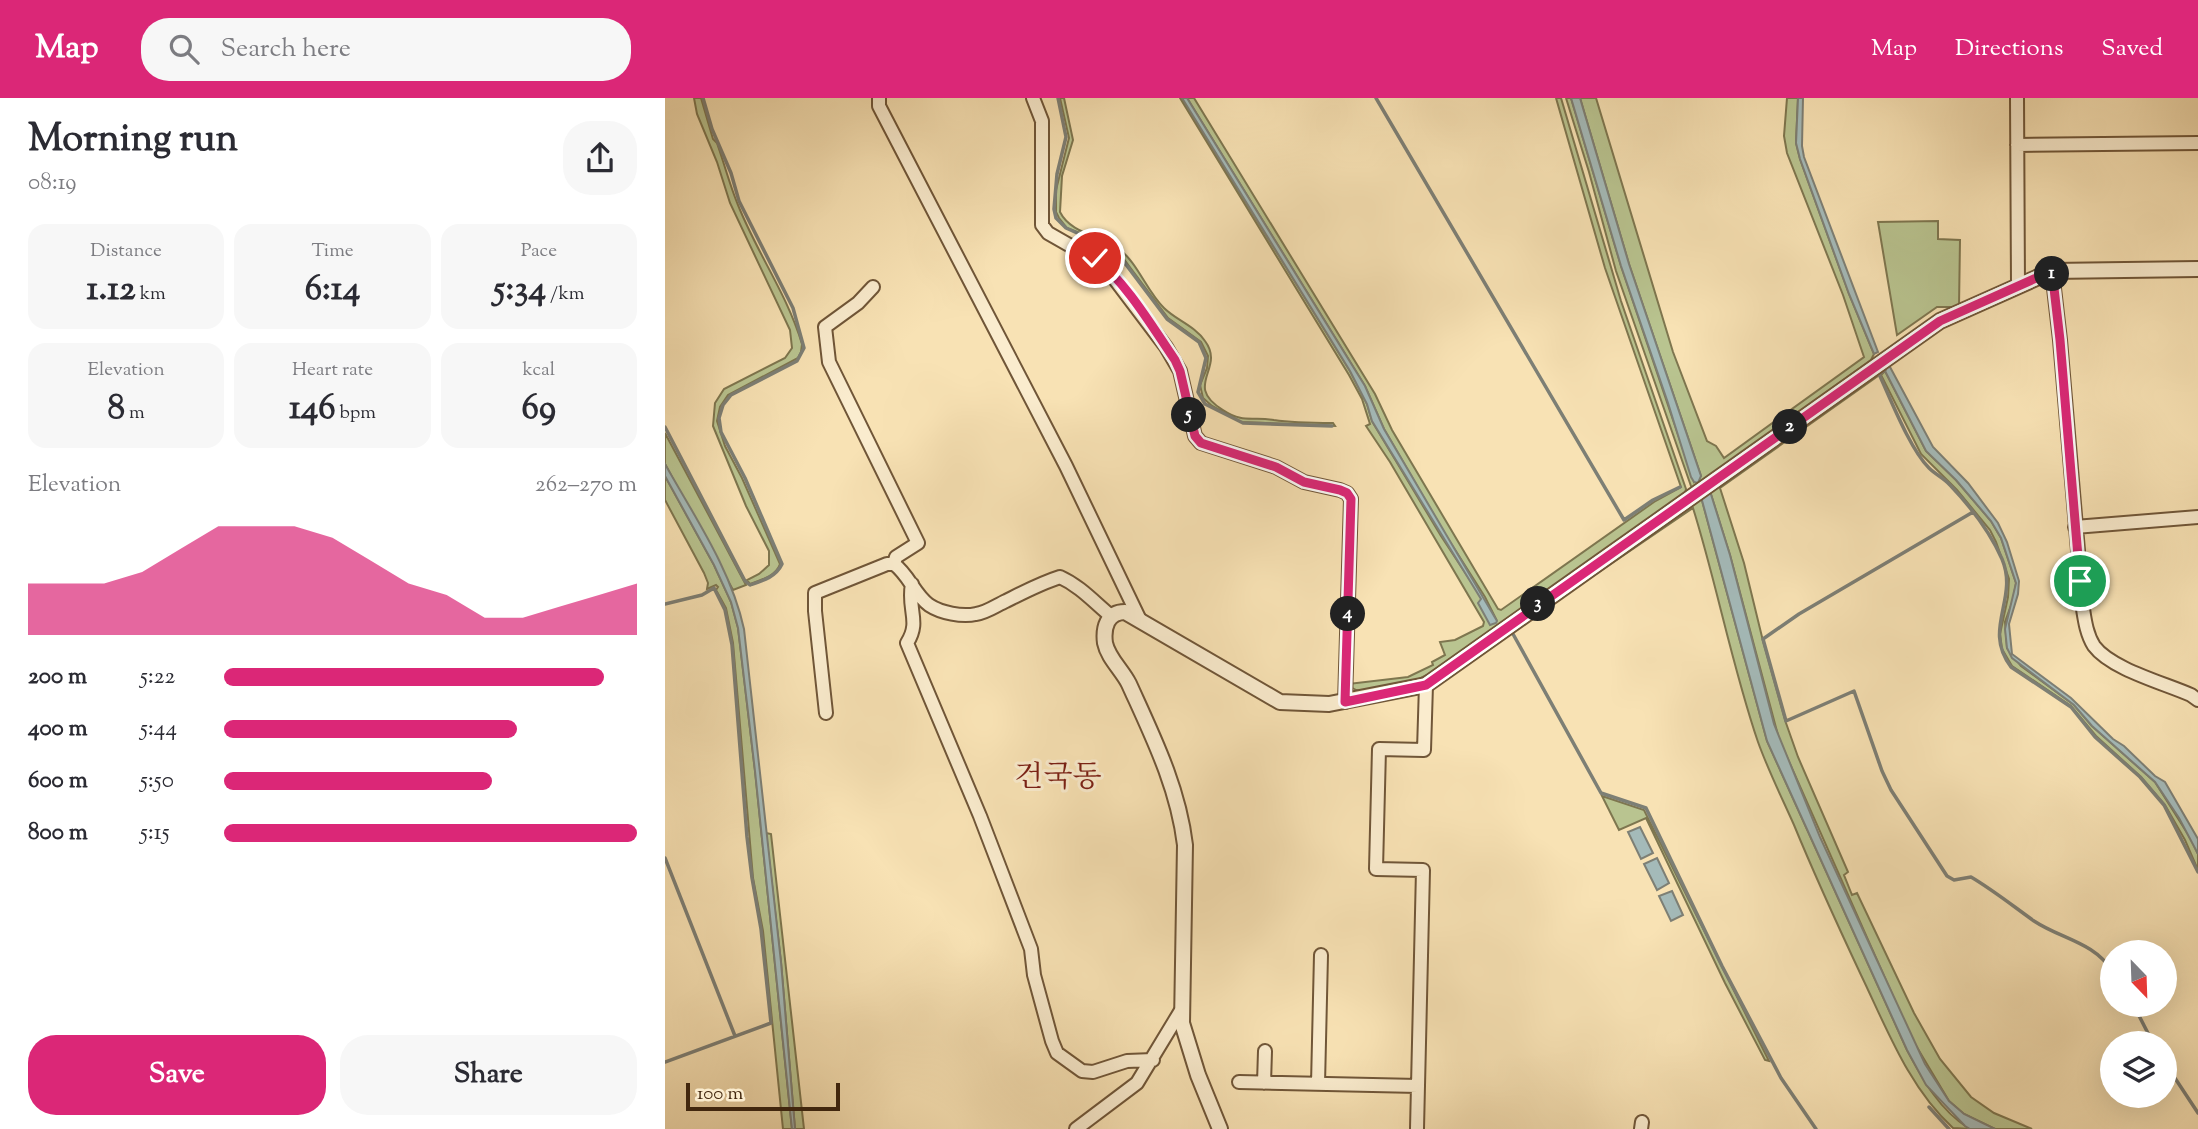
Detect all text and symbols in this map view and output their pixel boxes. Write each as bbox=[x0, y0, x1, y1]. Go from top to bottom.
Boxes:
search box bbox=[141, 18, 631, 81]
text: Map bbox=[35, 25, 99, 73]
icon: search bbox=[165, 30, 203, 68]
text: Search here bbox=[221, 31, 351, 68]
text: Map bbox=[1871, 32, 1917, 66]
text: Directions bbox=[1955, 32, 2063, 66]
text: Saved bbox=[2101, 32, 2163, 66]
text: Morning run bbox=[28, 114, 238, 168]
button: share bbox=[563, 121, 637, 195]
text: 08:19 bbox=[28, 167, 76, 200]
pin bbox=[1065, 228, 1125, 288]
text: Distance bbox=[90, 238, 162, 265]
text: Time bbox=[311, 238, 354, 265]
text: Pace bbox=[521, 238, 557, 265]
icon: check bbox=[1076, 239, 1114, 277]
pin: 1 bbox=[2035, 256, 2069, 292]
text: 1 bbox=[2048, 260, 2055, 287]
text: 1.12 bbox=[87, 265, 136, 316]
text: 6:14 bbox=[305, 265, 360, 316]
text: 5:34 bbox=[493, 265, 546, 316]
text: km bbox=[136, 281, 166, 308]
text: /km bbox=[546, 281, 584, 308]
text: Elevation bbox=[88, 357, 165, 384]
text: Heart rate bbox=[292, 357, 373, 384]
text: kcal bbox=[522, 357, 555, 384]
text: 8 bbox=[108, 384, 125, 435]
text: 146 bbox=[289, 384, 336, 435]
text: 69 bbox=[522, 384, 556, 435]
pin: 5 bbox=[1171, 398, 1207, 432]
text: m bbox=[125, 400, 145, 427]
text: bpm bbox=[336, 400, 376, 427]
text: 5 bbox=[1185, 401, 1192, 428]
pin: 2 bbox=[1773, 410, 1807, 444]
text: 2 bbox=[1785, 413, 1794, 440]
text: Elevation bbox=[28, 469, 121, 502]
text: 262–270 m bbox=[535, 469, 637, 502]
pin bbox=[2050, 551, 2110, 611]
icon: arrive bbox=[2061, 562, 2099, 600]
pin: 3 bbox=[1521, 587, 1555, 622]
text: 3 bbox=[1534, 590, 1541, 617]
pin: 4 bbox=[1331, 596, 1365, 632]
text: 4 bbox=[1343, 600, 1352, 627]
text: 200 m bbox=[28, 661, 87, 694]
text: 5:22 bbox=[140, 661, 175, 694]
text: 400 m bbox=[28, 713, 88, 746]
text: 5:44 bbox=[140, 713, 177, 746]
district label: 건국동 bbox=[1015, 757, 1101, 800]
text: 600 m bbox=[28, 765, 88, 798]
text: 5:50 bbox=[140, 765, 174, 798]
text: 800 m bbox=[28, 817, 88, 850]
text: 5:15 bbox=[140, 817, 170, 850]
north arrow bbox=[2100, 940, 2177, 1017]
map controls bbox=[2100, 940, 2177, 1108]
button: layers bbox=[2100, 1031, 2177, 1108]
button: Save bbox=[28, 1035, 326, 1115]
button: Share bbox=[340, 1035, 637, 1115]
scale bar bbox=[686, 1080, 840, 1112]
text: 100 m bbox=[697, 1081, 743, 1108]

